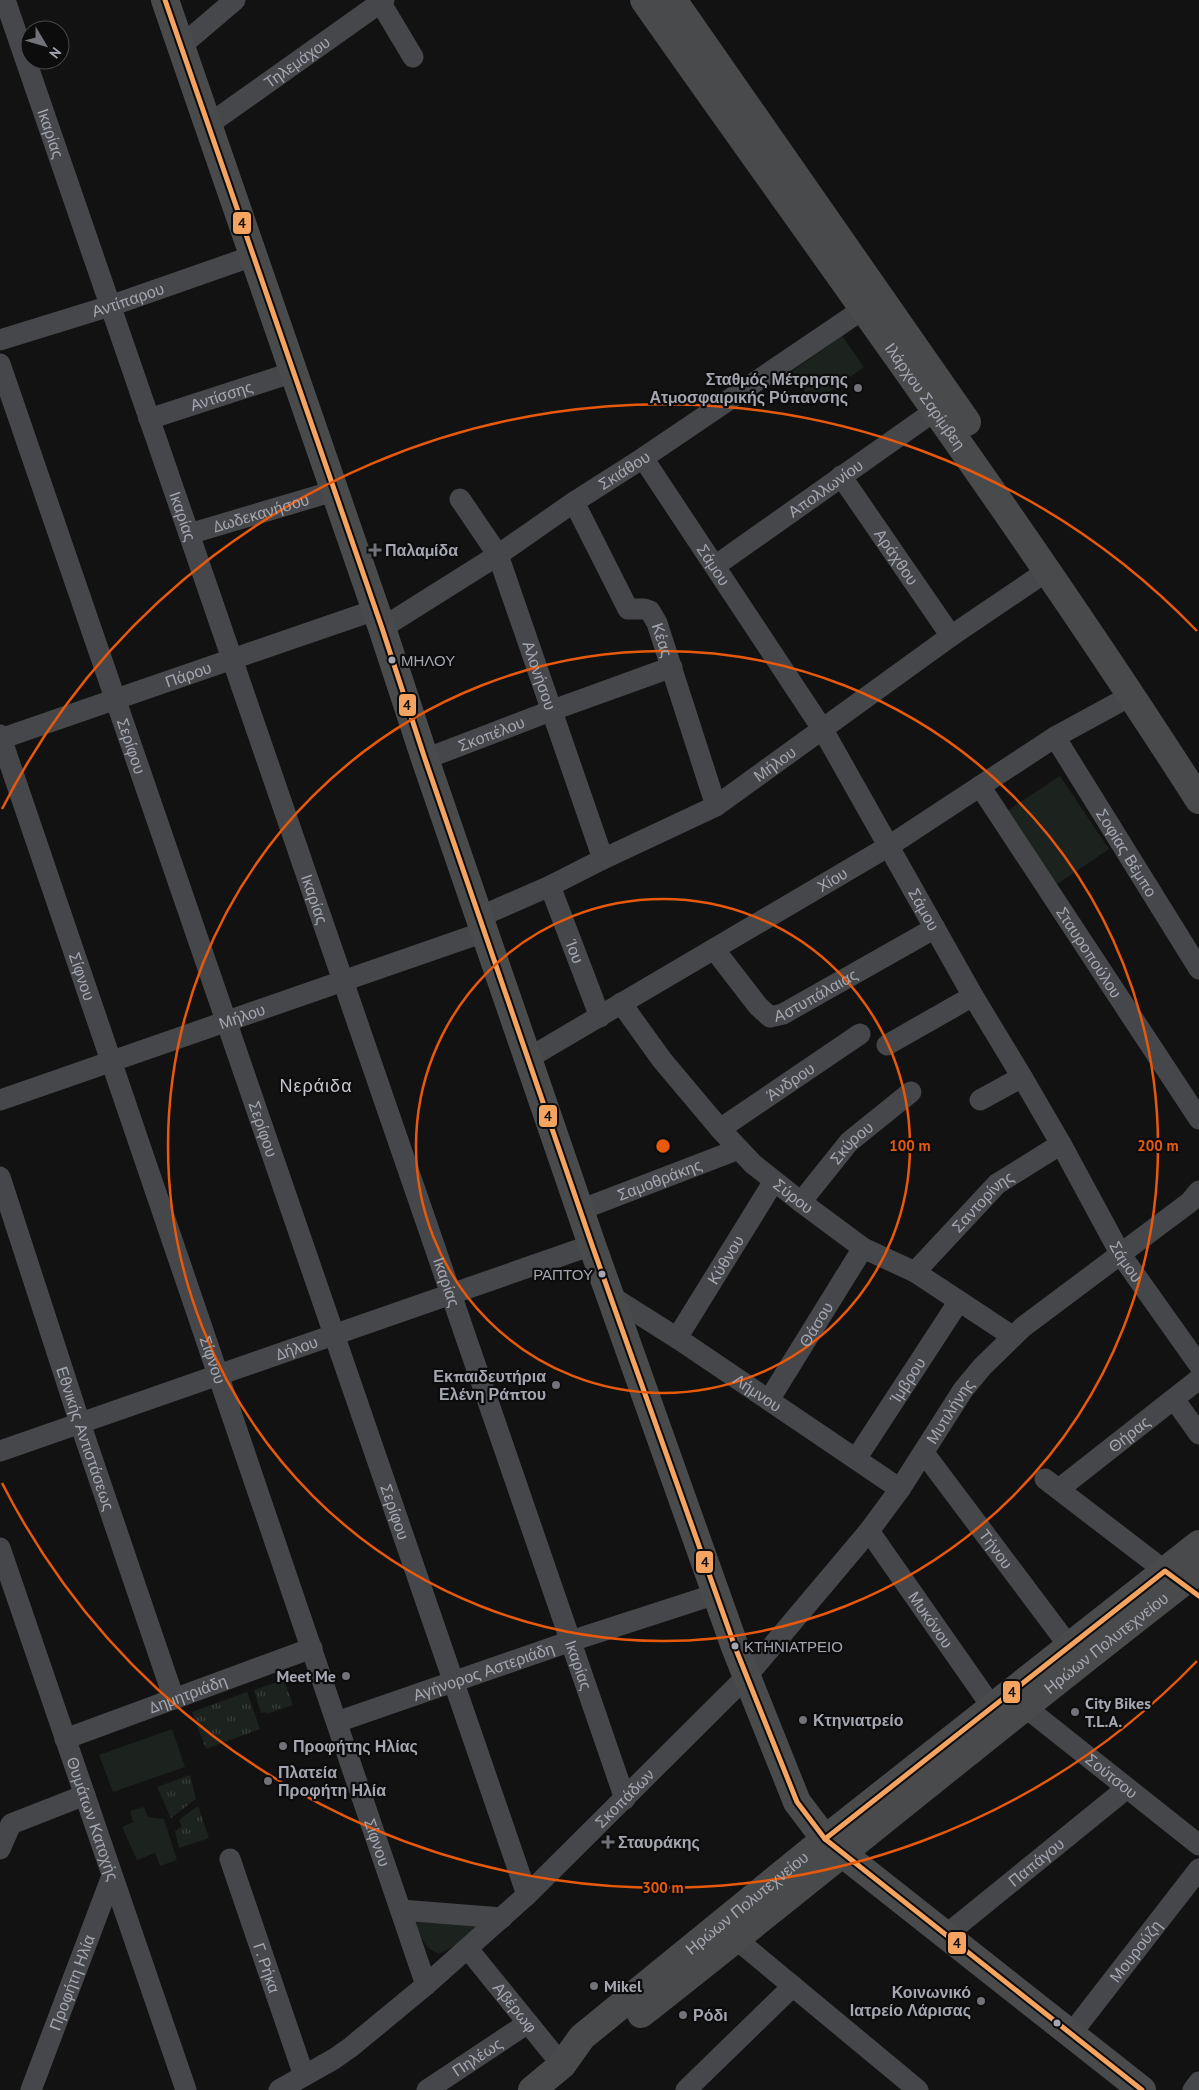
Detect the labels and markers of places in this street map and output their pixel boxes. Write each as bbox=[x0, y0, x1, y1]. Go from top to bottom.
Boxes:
place label: Σταθμός Μέτρησης Ατμοσφαιρικής Ρύπανσης bbox=[649, 369, 848, 407]
marker: Σταθμός Μέτρησης Ατμοσφαιρικής Ρύπανσης bbox=[852, 382, 864, 394]
place label: Παλαμίδα bbox=[385, 540, 458, 560]
marker: Παλαμίδα bbox=[369, 544, 381, 556]
place label: ΜΗΛΟΥ bbox=[401, 651, 455, 670]
marker: ΜΗΛΟΥ bbox=[387, 655, 397, 665]
centre of rings bbox=[654, 1137, 672, 1155]
place label: ΡΑΠΤΟΥ bbox=[533, 1265, 593, 1284]
marker: ΡΑΠΤΟΥ bbox=[597, 1269, 607, 1279]
place label: Εκπαιδευτήρια Ελένη Ράπτου bbox=[433, 1366, 546, 1404]
marker: Εκπαιδευτήρια Ελένη Ράπτου bbox=[550, 1379, 562, 1391]
place label: ΚΤΗΝΙΑΤΡΕΙΟ bbox=[744, 1637, 843, 1656]
marker: ΚΤΗΝΙΑΤΡΕΙΟ bbox=[730, 1641, 740, 1651]
place label: Meet Me bbox=[276, 1666, 336, 1686]
marker: Meet Me bbox=[340, 1670, 352, 1682]
place label: City Bikes T.L.A. bbox=[1085, 1693, 1151, 1731]
marker: City Bikes T.L.A. bbox=[1069, 1706, 1081, 1718]
place label: Κτηνιατρείο bbox=[813, 1710, 904, 1730]
marker: Κτηνιατρείο bbox=[797, 1714, 809, 1726]
place label: Προφήτης Ηλίας bbox=[293, 1736, 418, 1756]
marker: Προφήτης Ηλίας bbox=[277, 1740, 289, 1752]
place label: Πλατεία Προφήτη Ηλία bbox=[278, 1762, 386, 1800]
marker: Πλατεία Προφήτη Ηλία bbox=[262, 1775, 274, 1787]
place label: Σταυράκης bbox=[618, 1832, 700, 1852]
marker: Σταυράκης bbox=[602, 1836, 614, 1848]
place label: Mikel bbox=[604, 1976, 642, 1996]
marker: Mikel bbox=[588, 1980, 600, 1992]
place label: Κοινωνικό Ιατρείο Λάρισας bbox=[850, 1982, 971, 2020]
marker: Κοινωνικό Ιατρείο Λάρισας bbox=[975, 1995, 987, 2007]
place label: Ρόδι bbox=[693, 2005, 728, 2025]
marker: Ρόδι bbox=[677, 2009, 689, 2021]
unlabelled marker bbox=[1052, 2018, 1062, 2028]

